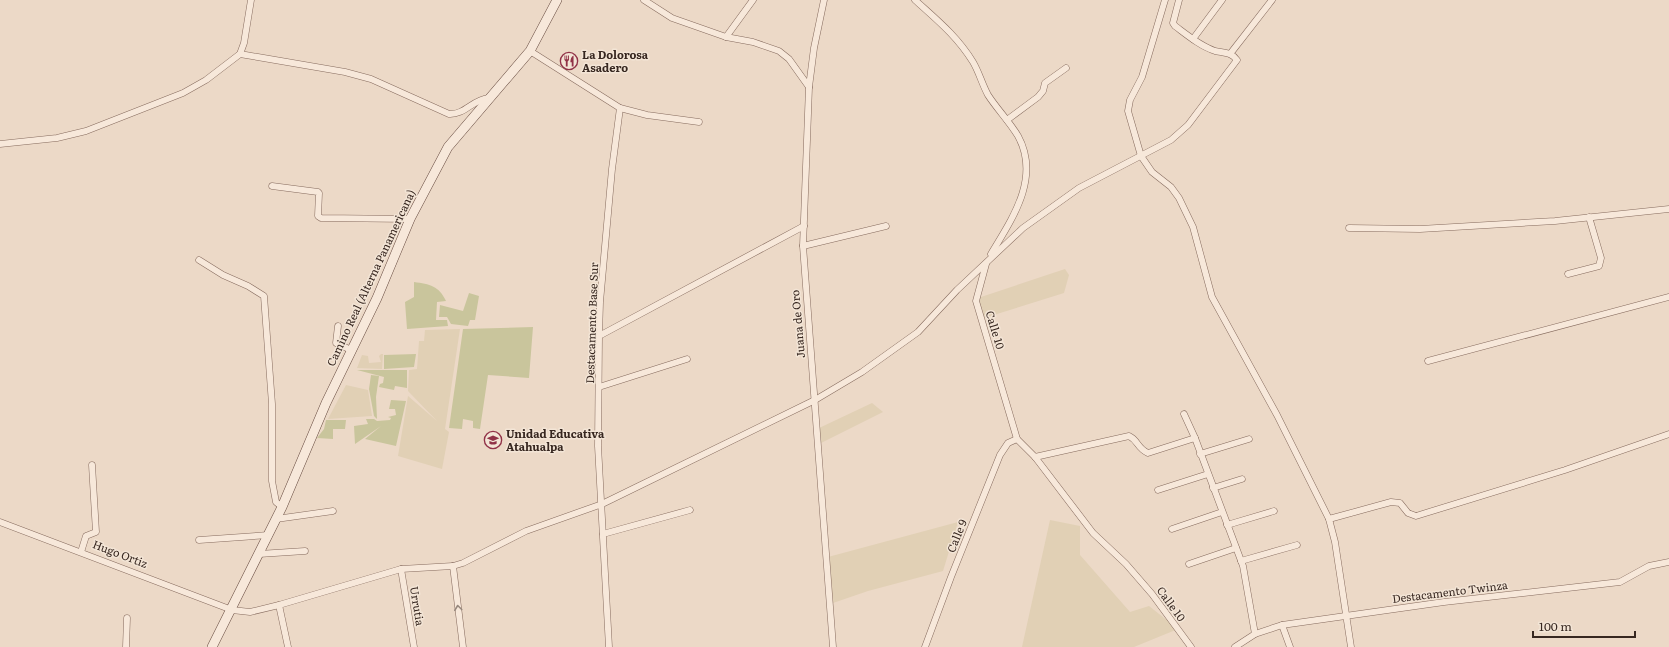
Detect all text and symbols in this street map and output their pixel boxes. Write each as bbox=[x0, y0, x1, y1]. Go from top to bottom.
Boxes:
place label: La Dolorosa Asadero bbox=[582, 46, 649, 75]
restaurant icon: La Dolorosa Asadero bbox=[559, 51, 579, 71]
street label: Camino Real (Alterna Panamericana) bbox=[322, 187, 418, 369]
street label: Destacamento Base Sur bbox=[581, 261, 601, 384]
street label: Juana de Oro bbox=[786, 289, 808, 359]
street label: Calle 10 bbox=[983, 308, 1009, 351]
place label: Unidad Educativa Atahualpa bbox=[506, 425, 605, 454]
school or university icon: Unidad Educativa Atahualpa bbox=[483, 430, 503, 450]
street label: Calle 9 bbox=[942, 516, 970, 555]
street label: Hugo Ortiz bbox=[91, 535, 151, 571]
street label: Destacamento Twinza bbox=[1391, 576, 1509, 606]
street label: Calle 10 bbox=[1154, 583, 1190, 624]
street label: Urrutia bbox=[407, 585, 429, 627]
one-way arrow bbox=[454, 605, 463, 611]
scale bar bbox=[1533, 613, 1635, 639]
text: 100 m bbox=[1539, 617, 1572, 635]

